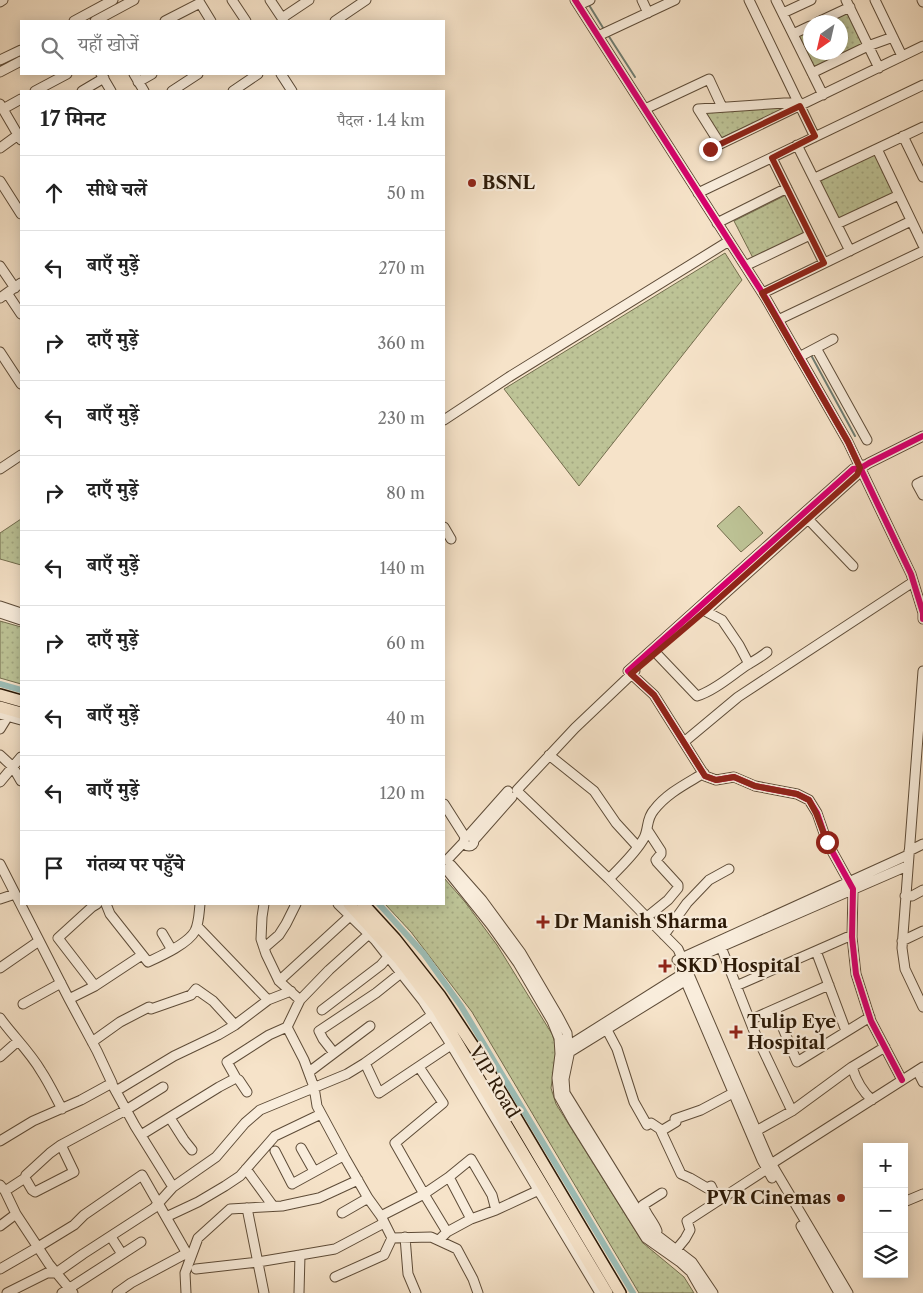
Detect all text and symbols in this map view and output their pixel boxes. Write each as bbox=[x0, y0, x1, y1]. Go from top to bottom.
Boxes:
north arrow bbox=[803, 15, 848, 60]
search box bbox=[20, 20, 445, 75]
text: यहाँ खोजें bbox=[78, 33, 139, 56]
icon: search bbox=[38, 34, 66, 62]
text: 17 मिनट bbox=[40, 106, 105, 131]
text: पैदल · 1.4 km bbox=[337, 110, 425, 130]
route end bbox=[699, 138, 722, 161]
place label: BSNL bbox=[482, 172, 536, 194]
marker: BSNL bbox=[466, 177, 478, 189]
text: सीधे चलें bbox=[87, 178, 147, 201]
icon: ahead bbox=[40, 179, 68, 207]
text: 50 m bbox=[387, 183, 425, 203]
text: बाएँ मुड़ें bbox=[87, 253, 139, 276]
icon: left bbox=[40, 254, 68, 282]
text: 270 m bbox=[379, 258, 425, 278]
text: दाएँ मुड़ें bbox=[87, 328, 138, 351]
icon: right bbox=[40, 329, 68, 357]
text: 360 m bbox=[378, 333, 425, 353]
text: बाएँ मुड़ें bbox=[87, 403, 139, 426]
icon: left bbox=[40, 404, 68, 432]
text: 230 m bbox=[378, 408, 425, 428]
text: दाएँ मुड़ें bbox=[87, 478, 138, 501]
icon: right bbox=[40, 479, 68, 507]
text: 80 m bbox=[386, 483, 425, 503]
text: बाएँ मुड़ें bbox=[87, 553, 139, 576]
icon: left bbox=[40, 554, 68, 582]
text: 140 m bbox=[380, 558, 425, 578]
text: दाएँ मुड़ें bbox=[87, 628, 138, 651]
icon: right bbox=[40, 629, 68, 657]
text: 60 m bbox=[386, 633, 425, 653]
text: बाएँ मुड़ें bbox=[87, 703, 139, 726]
icon: left bbox=[40, 704, 68, 732]
text: 40 m bbox=[386, 708, 425, 728]
text: बाएँ मुड़ें bbox=[87, 778, 139, 801]
icon: left bbox=[40, 779, 68, 807]
text: 120 m bbox=[380, 783, 425, 803]
route start bbox=[816, 831, 839, 854]
text: गंतव्य पर पहुँचे bbox=[87, 853, 184, 876]
icon: arrive bbox=[40, 854, 68, 882]
place label: Dr Manish Sharma bbox=[554, 911, 728, 933]
marker: Dr Manish Sharma bbox=[536, 915, 550, 929]
place label: SKD Hospital bbox=[676, 955, 800, 977]
marker: SKD Hospital bbox=[658, 959, 672, 973]
place label: Tulip Eye Hospital bbox=[747, 1011, 836, 1054]
marker: Tulip Eye Hospital bbox=[729, 1025, 743, 1039]
street label: VIP Road bbox=[463, 1041, 524, 1122]
map controls bbox=[863, 1143, 908, 1278]
button: + bbox=[863, 1143, 908, 1188]
place label: PVR Cinemas bbox=[706, 1187, 831, 1209]
button: − bbox=[863, 1188, 908, 1233]
marker: PVR Cinemas bbox=[835, 1192, 847, 1204]
button: layers bbox=[863, 1233, 908, 1278]

